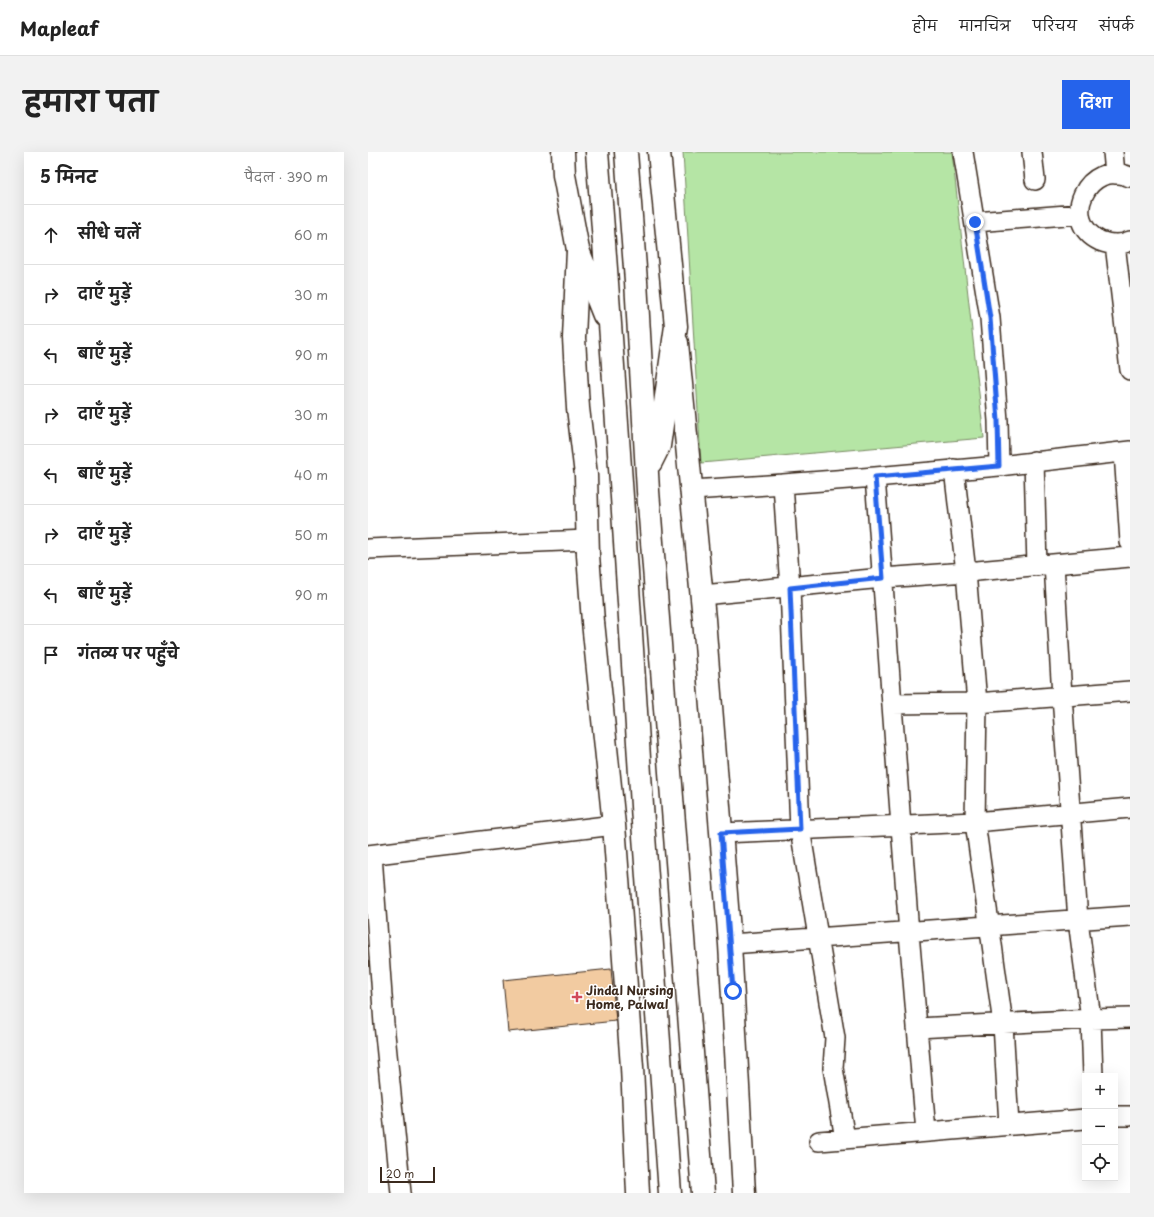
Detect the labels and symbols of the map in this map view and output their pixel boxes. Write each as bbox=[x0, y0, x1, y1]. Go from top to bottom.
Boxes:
route end bbox=[966, 213, 984, 231]
place label: Jindal Nursing Home, Palwal bbox=[586, 981, 674, 1013]
route start bbox=[724, 982, 742, 1000]
marker: Jindal Nursing Home, Palwal bbox=[571, 991, 583, 1003]
scale bar bbox=[380, 1165, 435, 1184]

